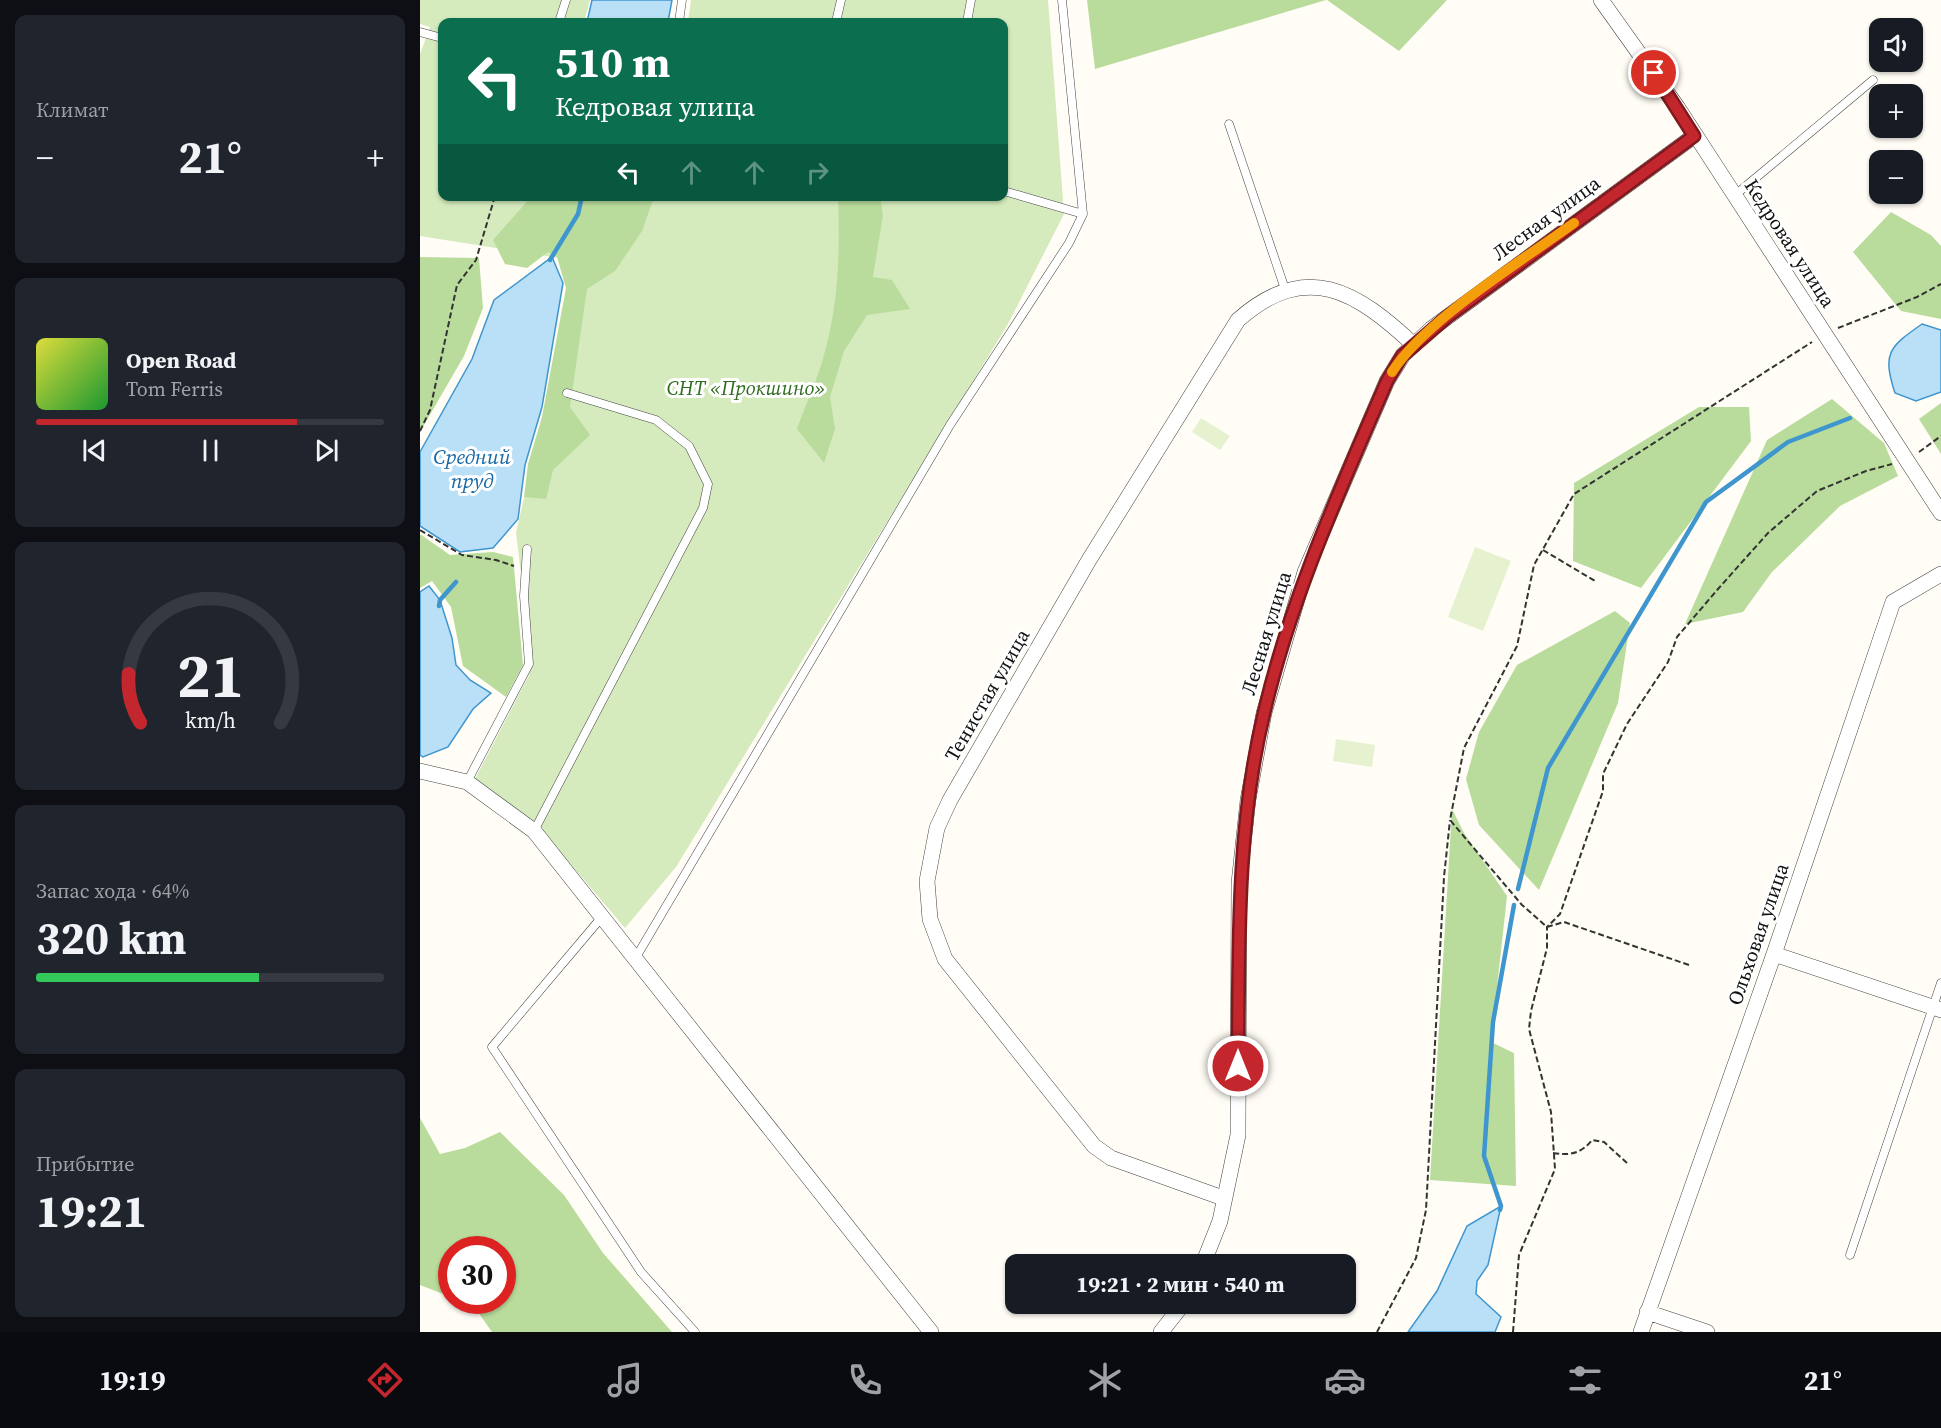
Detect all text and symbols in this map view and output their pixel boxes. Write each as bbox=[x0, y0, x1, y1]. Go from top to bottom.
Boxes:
map controls bbox=[1869, 18, 1923, 204]
button: sound bbox=[1869, 18, 1923, 72]
text: 510 m bbox=[555, 33, 670, 91]
icon: left bbox=[456, 42, 534, 120]
pin bbox=[1628, 47, 1679, 98]
icon: arrive bbox=[1637, 56, 1670, 89]
button: + bbox=[1869, 84, 1923, 138]
text: Кедровая улица bbox=[555, 88, 755, 125]
text: Климат bbox=[36, 96, 109, 124]
text: 21° bbox=[178, 126, 242, 188]
text: − bbox=[36, 135, 54, 180]
text: + bbox=[366, 135, 384, 180]
button: − bbox=[1869, 150, 1923, 204]
icon: left bbox=[612, 156, 645, 189]
icon: ahead bbox=[675, 156, 708, 189]
icon: ahead bbox=[738, 156, 771, 189]
icon: right bbox=[801, 156, 834, 189]
street label: Лесная улица bbox=[1486, 169, 1607, 267]
street label: Кедровая улица bbox=[1738, 173, 1843, 313]
text: Open Road bbox=[126, 345, 236, 375]
park label: СНТ «Прокшино» bbox=[667, 374, 825, 402]
text: Tom Ferris bbox=[126, 375, 223, 403]
icon: previous bbox=[78, 434, 111, 467]
icon: pause bbox=[194, 434, 227, 467]
icon: next bbox=[310, 434, 343, 467]
water label: Средний пруд bbox=[433, 442, 511, 495]
street label: Лесная улица bbox=[1234, 567, 1298, 698]
street label: Тенистая улица bbox=[938, 623, 1037, 766]
text: 21 bbox=[176, 632, 244, 718]
text: km/h bbox=[184, 706, 236, 735]
street label: Ольховая улица bbox=[1721, 859, 1796, 1009]
text: Запас хода · 64% bbox=[36, 877, 189, 905]
text: 320 km bbox=[36, 907, 187, 969]
position arrow bbox=[1206, 1034, 1270, 1098]
text: Прибытие bbox=[36, 1150, 134, 1178]
text: 19:21 bbox=[36, 1180, 147, 1242]
speed limit sign: 30 bbox=[438, 1236, 516, 1314]
text: 19:21 · 2 мин · 540 m bbox=[1076, 1269, 1285, 1299]
icon: directions bbox=[364, 1359, 406, 1401]
icon: music bbox=[604, 1359, 646, 1401]
icon: phone bbox=[844, 1359, 886, 1401]
icon: climate bbox=[1084, 1359, 1126, 1401]
icon: car bbox=[1324, 1359, 1366, 1401]
icon: filters bbox=[1564, 1359, 1606, 1401]
text: 19:19 bbox=[99, 1362, 166, 1399]
text: 21° bbox=[1804, 1362, 1842, 1399]

